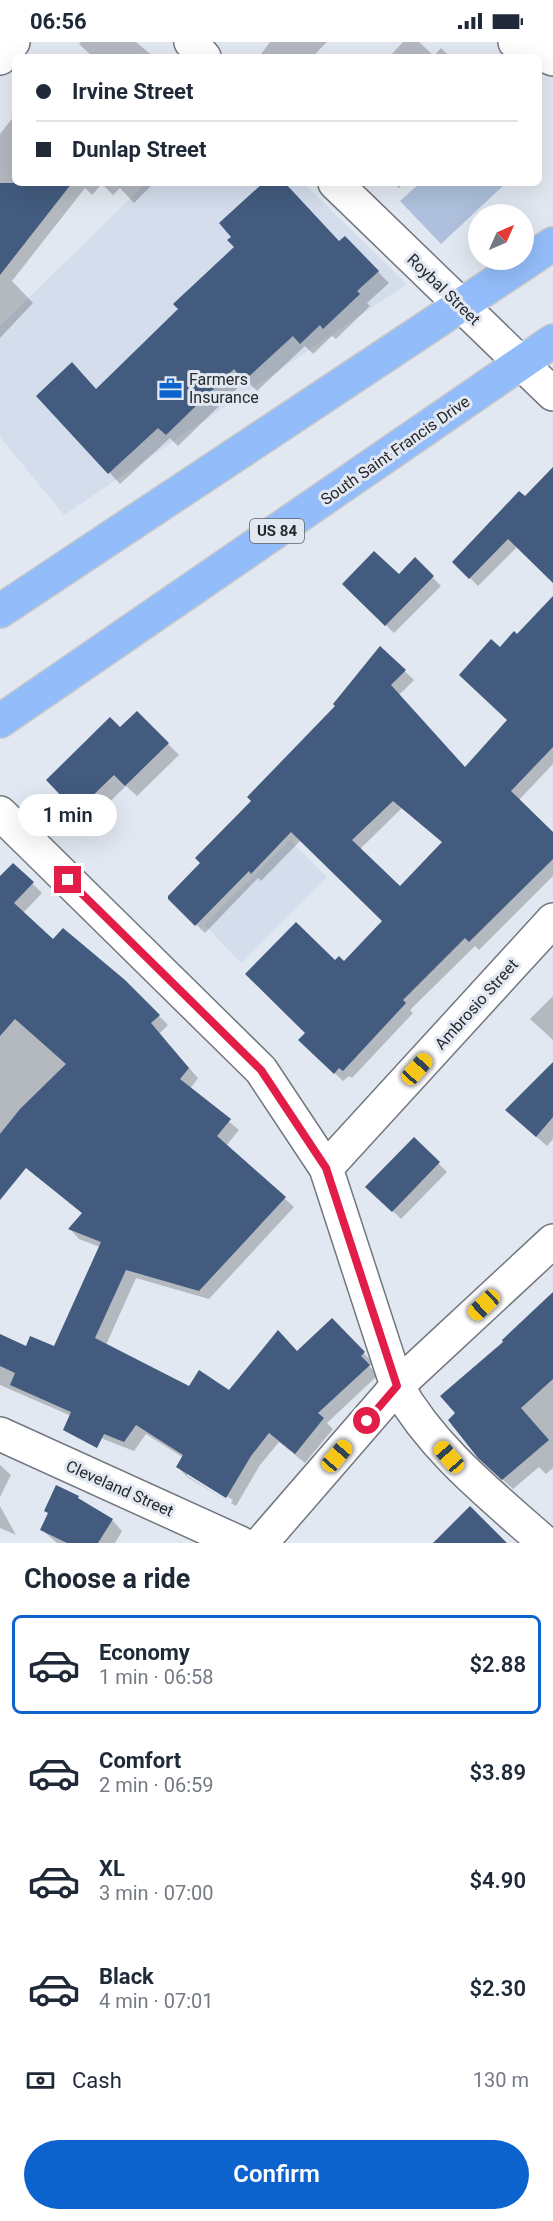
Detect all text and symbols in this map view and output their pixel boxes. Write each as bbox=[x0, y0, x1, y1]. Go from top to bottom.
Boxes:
text: 06:56 bbox=[30, 9, 87, 34]
text: Irvine Street bbox=[72, 79, 193, 104]
text: Dunlap Street bbox=[72, 137, 206, 162]
north arrow bbox=[468, 204, 534, 270]
map controls bbox=[468, 204, 534, 270]
street label: Roybal Street bbox=[403, 250, 484, 329]
place label: Farmers Insurance bbox=[189, 370, 259, 407]
office icon: Farmers Insurance bbox=[158, 375, 184, 401]
street label: South Saint Francis Drive bbox=[317, 392, 473, 509]
road number: US 84 bbox=[250, 519, 304, 543]
callout: 1 min bbox=[19, 793, 118, 835]
text: 1 min bbox=[42, 803, 93, 827]
route end bbox=[54, 866, 81, 893]
street label: Ambrosio Street bbox=[431, 955, 522, 1054]
car bbox=[398, 1050, 436, 1088]
car bbox=[465, 1286, 503, 1324]
route start bbox=[353, 1407, 380, 1434]
car bbox=[318, 1437, 356, 1475]
car bbox=[430, 1438, 468, 1476]
street label: Cleveland Street bbox=[63, 1456, 176, 1521]
text: Choose a ride bbox=[24, 1563, 190, 1595]
icon: car bbox=[27, 1638, 81, 1692]
text: Economy bbox=[99, 1640, 190, 1665]
text: $2.88 bbox=[469, 1652, 526, 1677]
text: 1 min · 06:58 bbox=[99, 1665, 214, 1689]
icon: car bbox=[27, 1746, 81, 1800]
text: Comfort bbox=[99, 1748, 181, 1773]
text: $3.89 bbox=[469, 1760, 526, 1785]
text: 2 min · 06:59 bbox=[99, 1773, 214, 1797]
icon: car bbox=[27, 1854, 81, 1908]
text: XL bbox=[99, 1856, 125, 1881]
text: $4.90 bbox=[469, 1868, 526, 1893]
text: 3 min · 07:00 bbox=[99, 1881, 214, 1905]
icon: car bbox=[27, 1962, 81, 2016]
text: Black bbox=[99, 1964, 154, 1989]
text: $2.30 bbox=[469, 1976, 526, 2001]
text: 4 min · 07:01 bbox=[99, 1989, 214, 2013]
icon: cash bbox=[24, 2064, 57, 2097]
text: Cash bbox=[72, 2068, 122, 2093]
text: 130 m bbox=[473, 2068, 529, 2092]
button: Confirm bbox=[24, 2140, 529, 2209]

